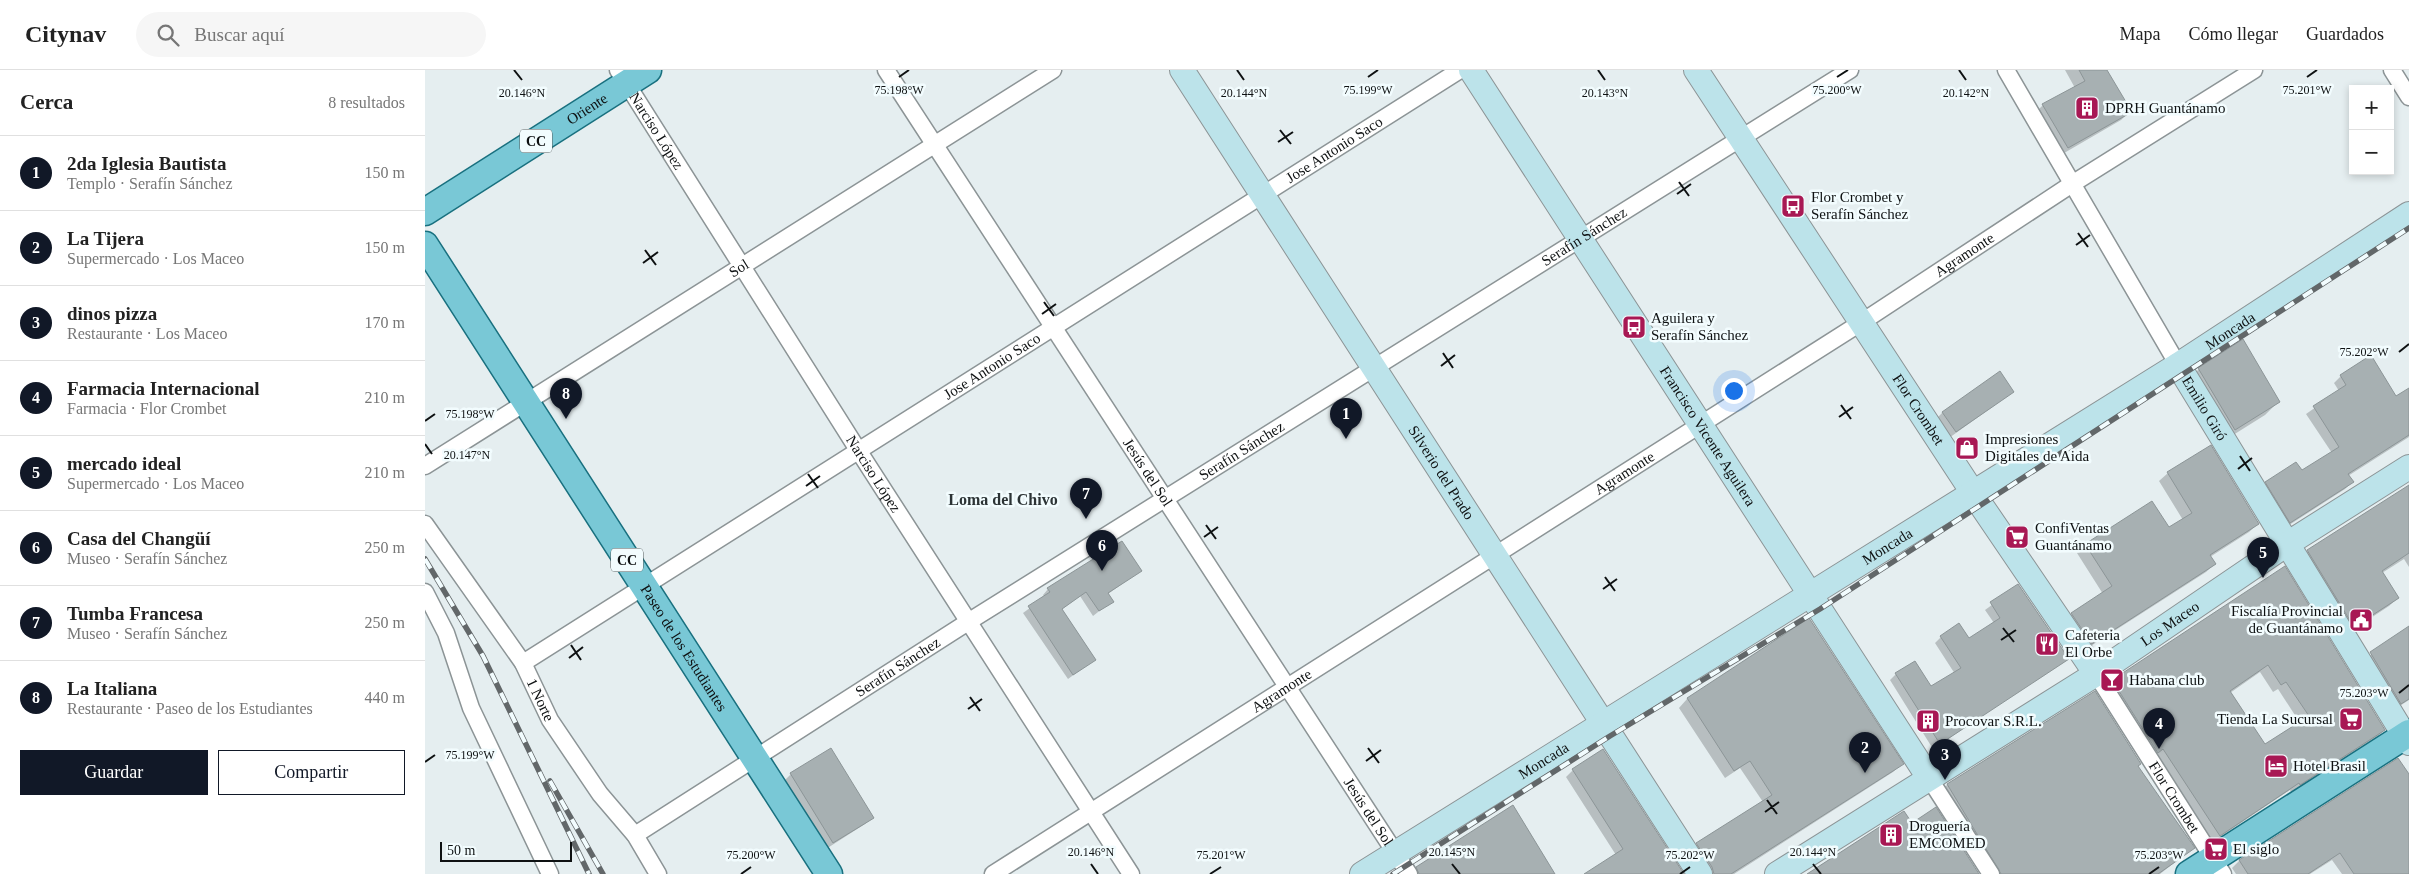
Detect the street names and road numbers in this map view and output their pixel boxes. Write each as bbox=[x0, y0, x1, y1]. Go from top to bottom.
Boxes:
street label: Narciso López bbox=[626, 89, 687, 173]
street label: Oriente bbox=[564, 90, 611, 128]
street label: Jose Antonio Saco bbox=[1283, 113, 1385, 186]
road number: CC bbox=[520, 129, 552, 152]
street label: Serafín Sánchez bbox=[1539, 204, 1630, 269]
street label: Agramonte bbox=[1932, 229, 1997, 280]
street label: Sol bbox=[726, 256, 752, 280]
street label: Moncada bbox=[2202, 309, 2258, 353]
street label: Jose Antonio Saco bbox=[941, 330, 1043, 403]
street label: Francisco Vicente Aguilera bbox=[1657, 363, 1759, 509]
street label: Flor Crombet bbox=[1890, 371, 1948, 449]
street label: Emilio Giró bbox=[2179, 374, 2230, 443]
street label: Serafín Sánchez bbox=[1196, 418, 1287, 483]
street label: Silverio del Prado bbox=[1405, 423, 1478, 523]
street label: Narciso López bbox=[843, 433, 904, 516]
street label: Jesús del Sol bbox=[1120, 435, 1176, 509]
street label: Agramonte bbox=[1592, 448, 1657, 498]
street label: Moncada bbox=[1859, 525, 1915, 568]
road number: CC bbox=[611, 548, 643, 572]
street label: Paseo de los Estudiantes bbox=[637, 582, 730, 714]
street label: Los Maceo bbox=[2138, 598, 2202, 649]
street label: Serafín Sánchez bbox=[853, 634, 943, 700]
street label: Agramonte bbox=[1249, 666, 1315, 715]
street label: 1 Norte bbox=[524, 676, 558, 724]
street label: Moncada bbox=[1516, 739, 1572, 782]
street label: Flor Crombet bbox=[2146, 759, 2203, 837]
street label: Jesús del Sol bbox=[1341, 775, 1396, 849]

